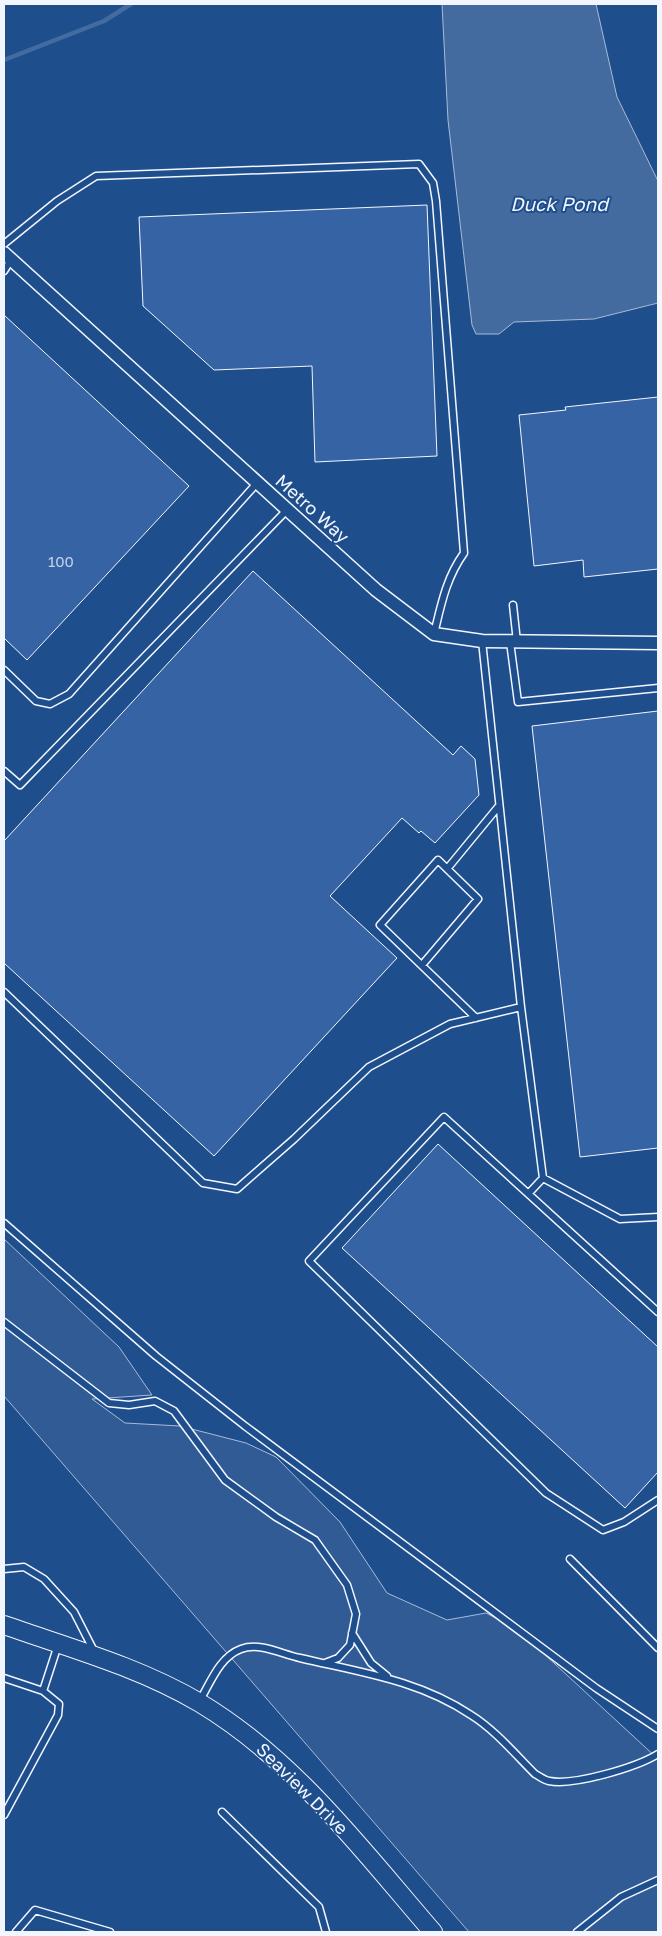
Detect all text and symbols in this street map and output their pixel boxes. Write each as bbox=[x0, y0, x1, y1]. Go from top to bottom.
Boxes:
water label: Duck Pond bbox=[510, 192, 610, 215]
street label: Metro Way bbox=[271, 469, 354, 547]
house number: 100 bbox=[48, 552, 74, 570]
street label: Seaview Drive bbox=[252, 1738, 353, 1839]

